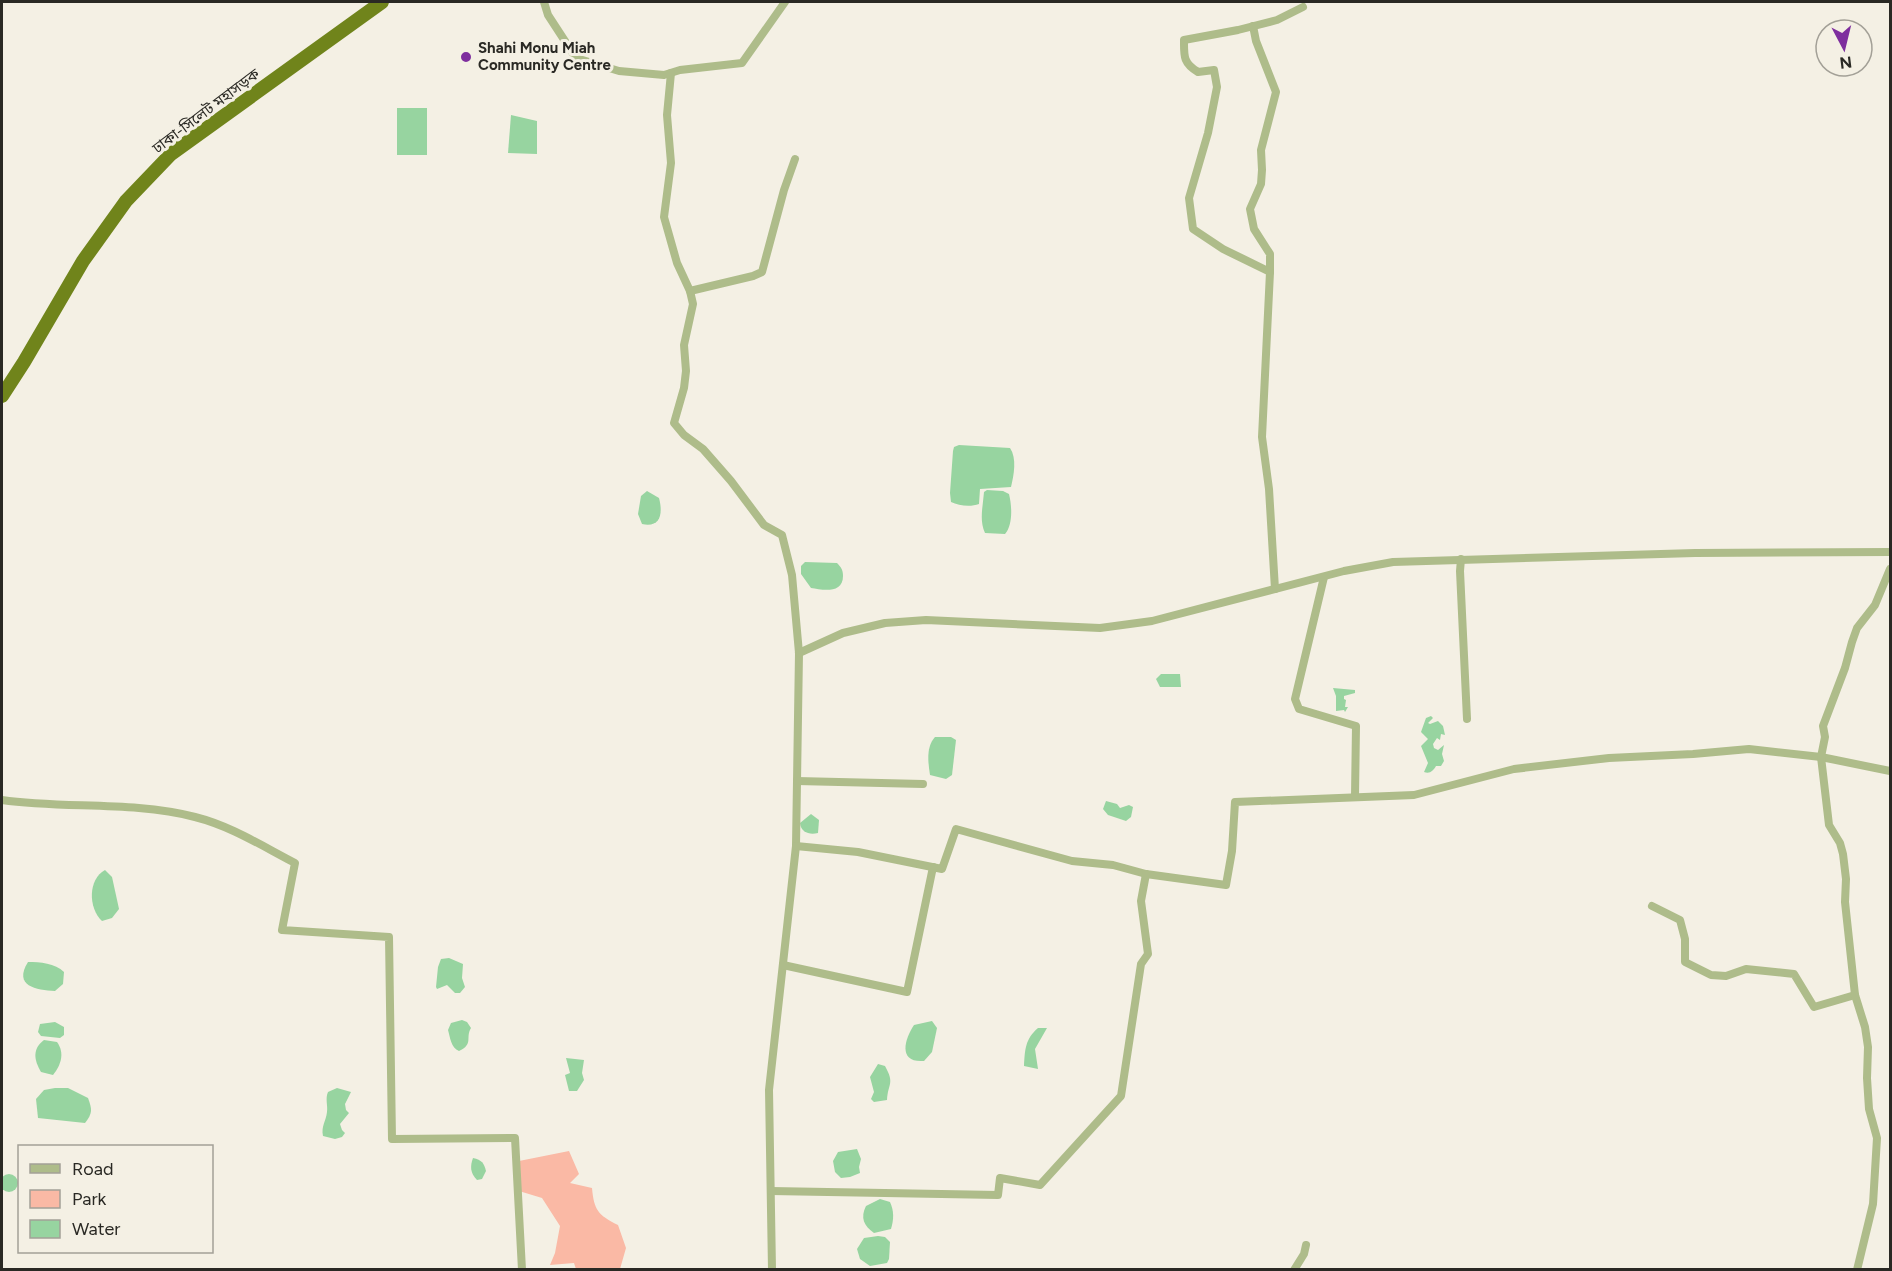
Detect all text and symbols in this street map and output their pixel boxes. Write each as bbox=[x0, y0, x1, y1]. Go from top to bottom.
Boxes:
north arrow bbox=[1814, 18, 1874, 78]
place label: Shahi Monu Miah Community Centre bbox=[478, 39, 611, 74]
marker: Shahi Monu Miah Community Centre bbox=[459, 50, 473, 64]
text: N bbox=[1838, 52, 1853, 73]
street label: ঢাকা-সিলেট মহাসড়ক bbox=[148, 64, 264, 158]
legend bbox=[18, 1145, 213, 1253]
text: Road bbox=[72, 1158, 113, 1180]
text: Park bbox=[72, 1188, 107, 1210]
text: Water bbox=[72, 1218, 120, 1240]

